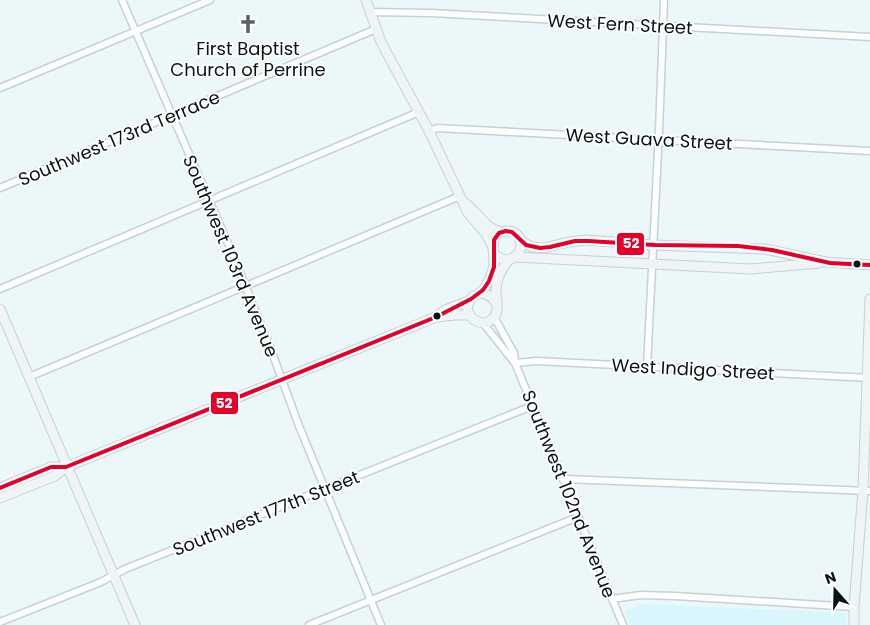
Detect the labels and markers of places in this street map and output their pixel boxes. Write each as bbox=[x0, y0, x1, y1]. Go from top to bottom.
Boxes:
church icon: First Baptist Church of Perrine bbox=[237, 13, 259, 35]
place label: First Baptist Church of Perrine bbox=[170, 36, 326, 82]
unlabelled marker bbox=[852, 259, 862, 269]
unlabelled marker bbox=[432, 311, 442, 321]

